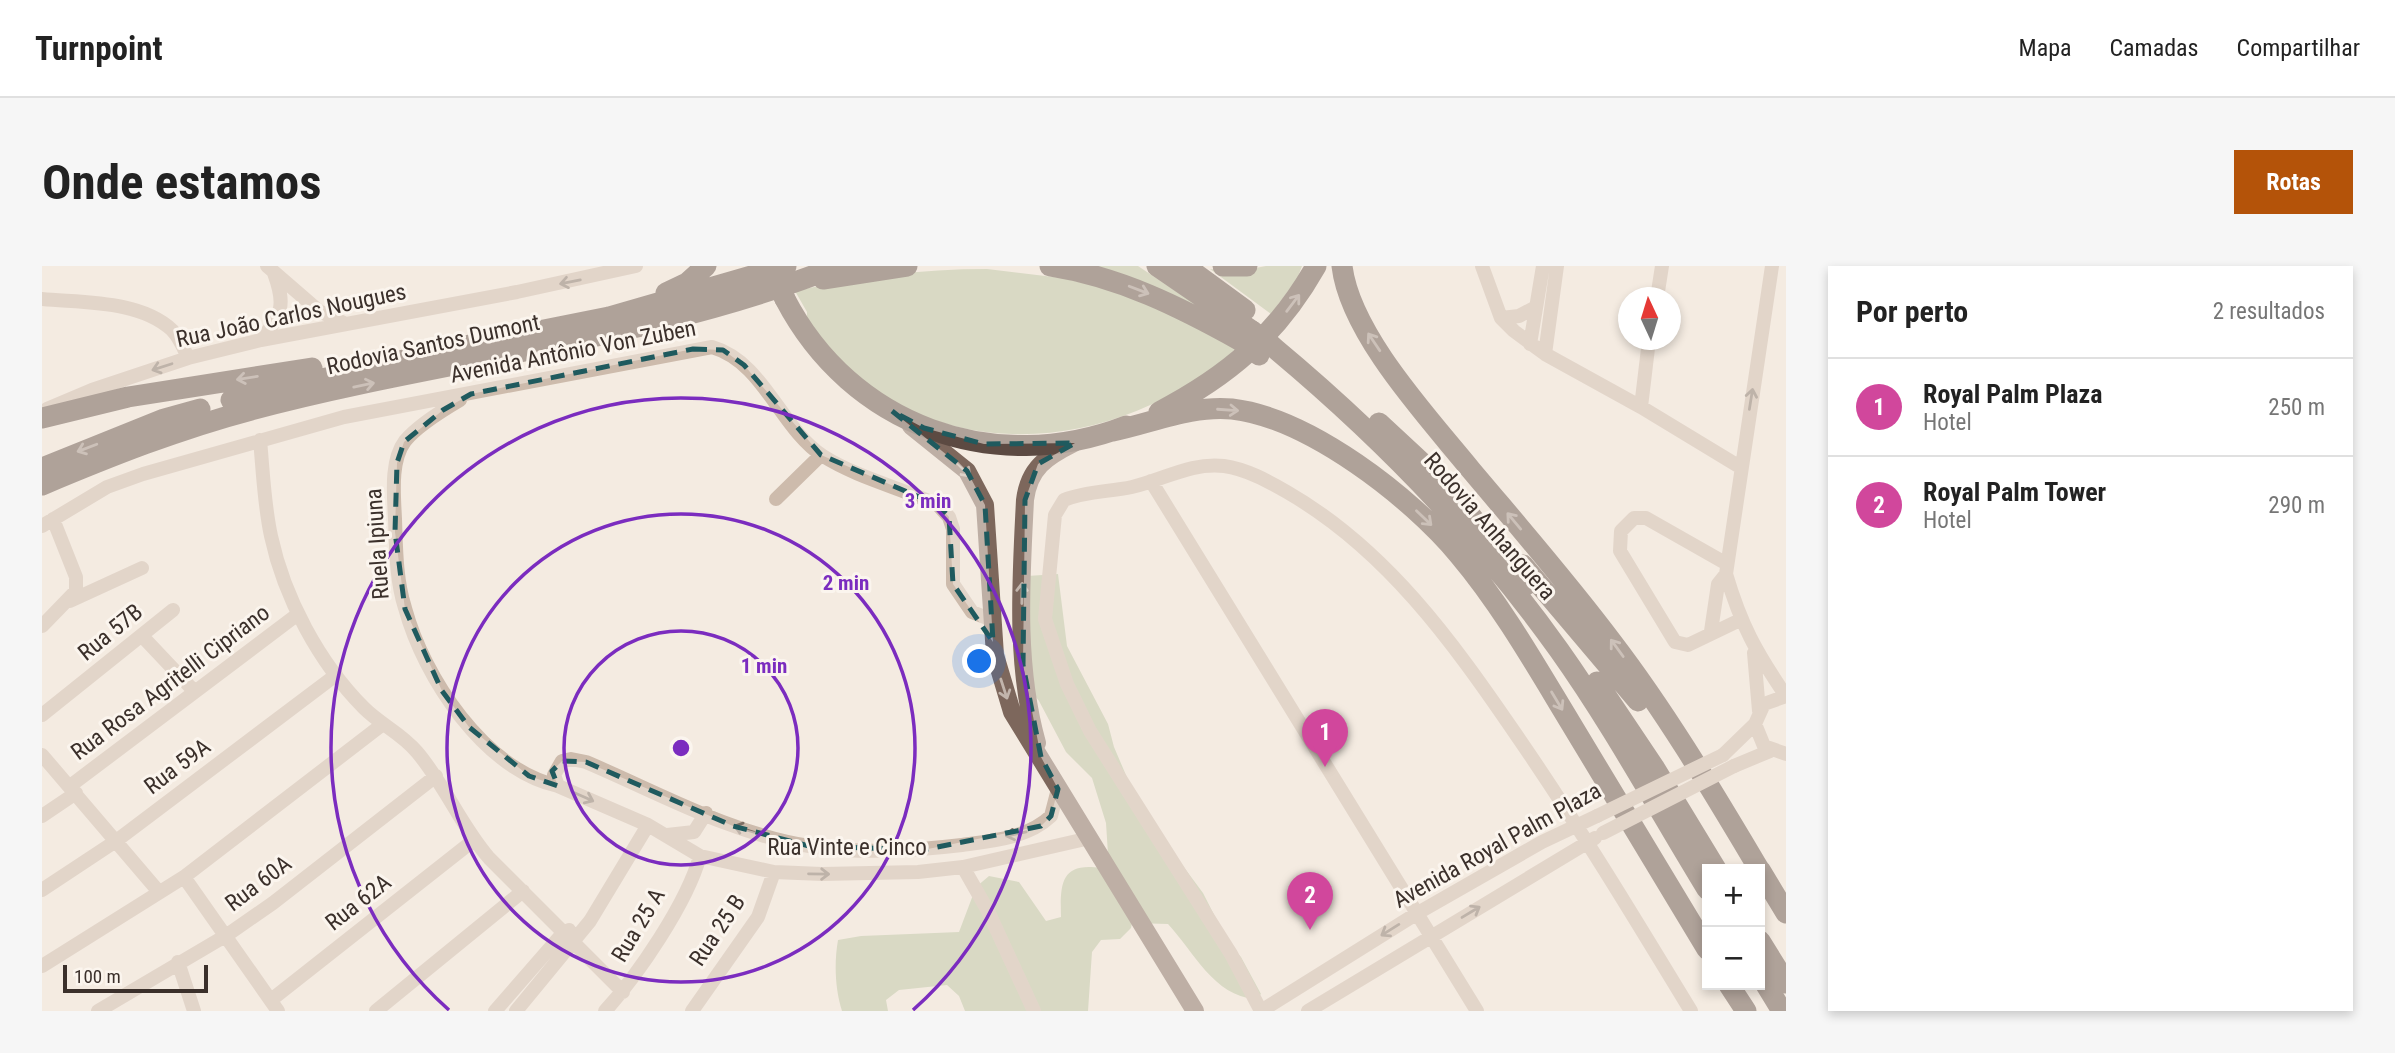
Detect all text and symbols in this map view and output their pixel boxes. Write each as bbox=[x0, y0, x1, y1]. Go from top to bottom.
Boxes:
text: Turnpoint bbox=[35, 29, 163, 68]
text: Mapa bbox=[2019, 34, 2072, 62]
text: Camadas bbox=[2110, 34, 2199, 62]
text: Compartilhar bbox=[2237, 34, 2360, 62]
button: Rotas bbox=[2234, 150, 2353, 214]
text: Onde estamos bbox=[42, 154, 322, 211]
one-way arrow bbox=[559, 275, 582, 289]
street label: Rua João Carlos Nougues bbox=[174, 278, 409, 353]
one-way arrow bbox=[1128, 285, 1150, 298]
north arrow bbox=[1618, 287, 1681, 350]
one-way arrow bbox=[1285, 294, 1300, 312]
text: Por perto bbox=[1856, 294, 1968, 329]
text: 2 resultados bbox=[2213, 298, 2325, 325]
street label: Rodovia Santos Dumont bbox=[324, 309, 542, 380]
street label: Avenida Antônio Von Zuben bbox=[448, 314, 698, 389]
one-way arrow bbox=[1367, 333, 1381, 352]
one-way arrow bbox=[151, 361, 173, 374]
one-way arrow bbox=[236, 372, 258, 385]
one-way arrow bbox=[352, 378, 375, 392]
text: Royal Palm Plaza bbox=[1923, 379, 2103, 409]
one-way arrow bbox=[1745, 389, 1758, 411]
text: 1 bbox=[1873, 394, 1885, 421]
text: 250 m bbox=[2268, 394, 2325, 421]
one-way arrow bbox=[1216, 404, 1239, 417]
text: Hotel bbox=[1923, 409, 1972, 436]
one-way arrow bbox=[77, 443, 98, 456]
street label: Rodovia Anhanguera bbox=[1418, 447, 1561, 606]
one-way arrow bbox=[955, 461, 972, 478]
text: Royal Palm Tower bbox=[1923, 477, 2106, 507]
street label: Ruela Ipiuna bbox=[360, 487, 395, 600]
text: 3 min bbox=[905, 489, 951, 513]
text: 2 bbox=[1873, 492, 1885, 519]
text: 290 m bbox=[2268, 492, 2325, 519]
text: Hotel bbox=[1923, 507, 1972, 534]
one-way arrow bbox=[1415, 509, 1432, 526]
one-way arrow bbox=[1506, 512, 1522, 530]
text: 2 min bbox=[823, 571, 869, 595]
one-way arrow bbox=[1015, 581, 1028, 604]
street label: Rua 57B bbox=[73, 598, 148, 666]
street label: Rua Rosa Agritelli Cipriano bbox=[66, 599, 275, 766]
one-way arrow bbox=[1609, 639, 1624, 658]
your location bbox=[962, 644, 996, 678]
text: 1 min bbox=[741, 654, 787, 678]
one-way arrow bbox=[998, 677, 1011, 699]
one-way arrow bbox=[1550, 691, 1565, 710]
pin: 1 bbox=[1302, 709, 1348, 767]
street label: Rua 59A bbox=[139, 733, 216, 800]
centre of rings bbox=[669, 736, 693, 760]
street label: Avenida Royal Palm Plaza bbox=[1389, 777, 1606, 914]
one-way arrow bbox=[572, 791, 594, 804]
one-way arrow bbox=[733, 822, 755, 834]
one-way arrow bbox=[1005, 828, 1028, 842]
street label: Rua Vinte e Cinco bbox=[767, 834, 927, 861]
street label: Rua 60A bbox=[220, 850, 297, 917]
map controls bbox=[1702, 864, 1765, 990]
button: + bbox=[1702, 864, 1765, 927]
one-way arrow bbox=[808, 867, 831, 881]
street label: Rua 62A bbox=[320, 868, 396, 936]
pin: 2 bbox=[1287, 872, 1333, 930]
street label: Rua 25 A bbox=[606, 884, 671, 967]
street label: Rua 25 B bbox=[684, 889, 751, 971]
one-way arrow bbox=[1461, 904, 1481, 918]
one-way arrow bbox=[1381, 923, 1401, 937]
button: − bbox=[1702, 927, 1765, 990]
scale bar bbox=[63, 962, 208, 994]
text: 100 m bbox=[74, 965, 121, 988]

